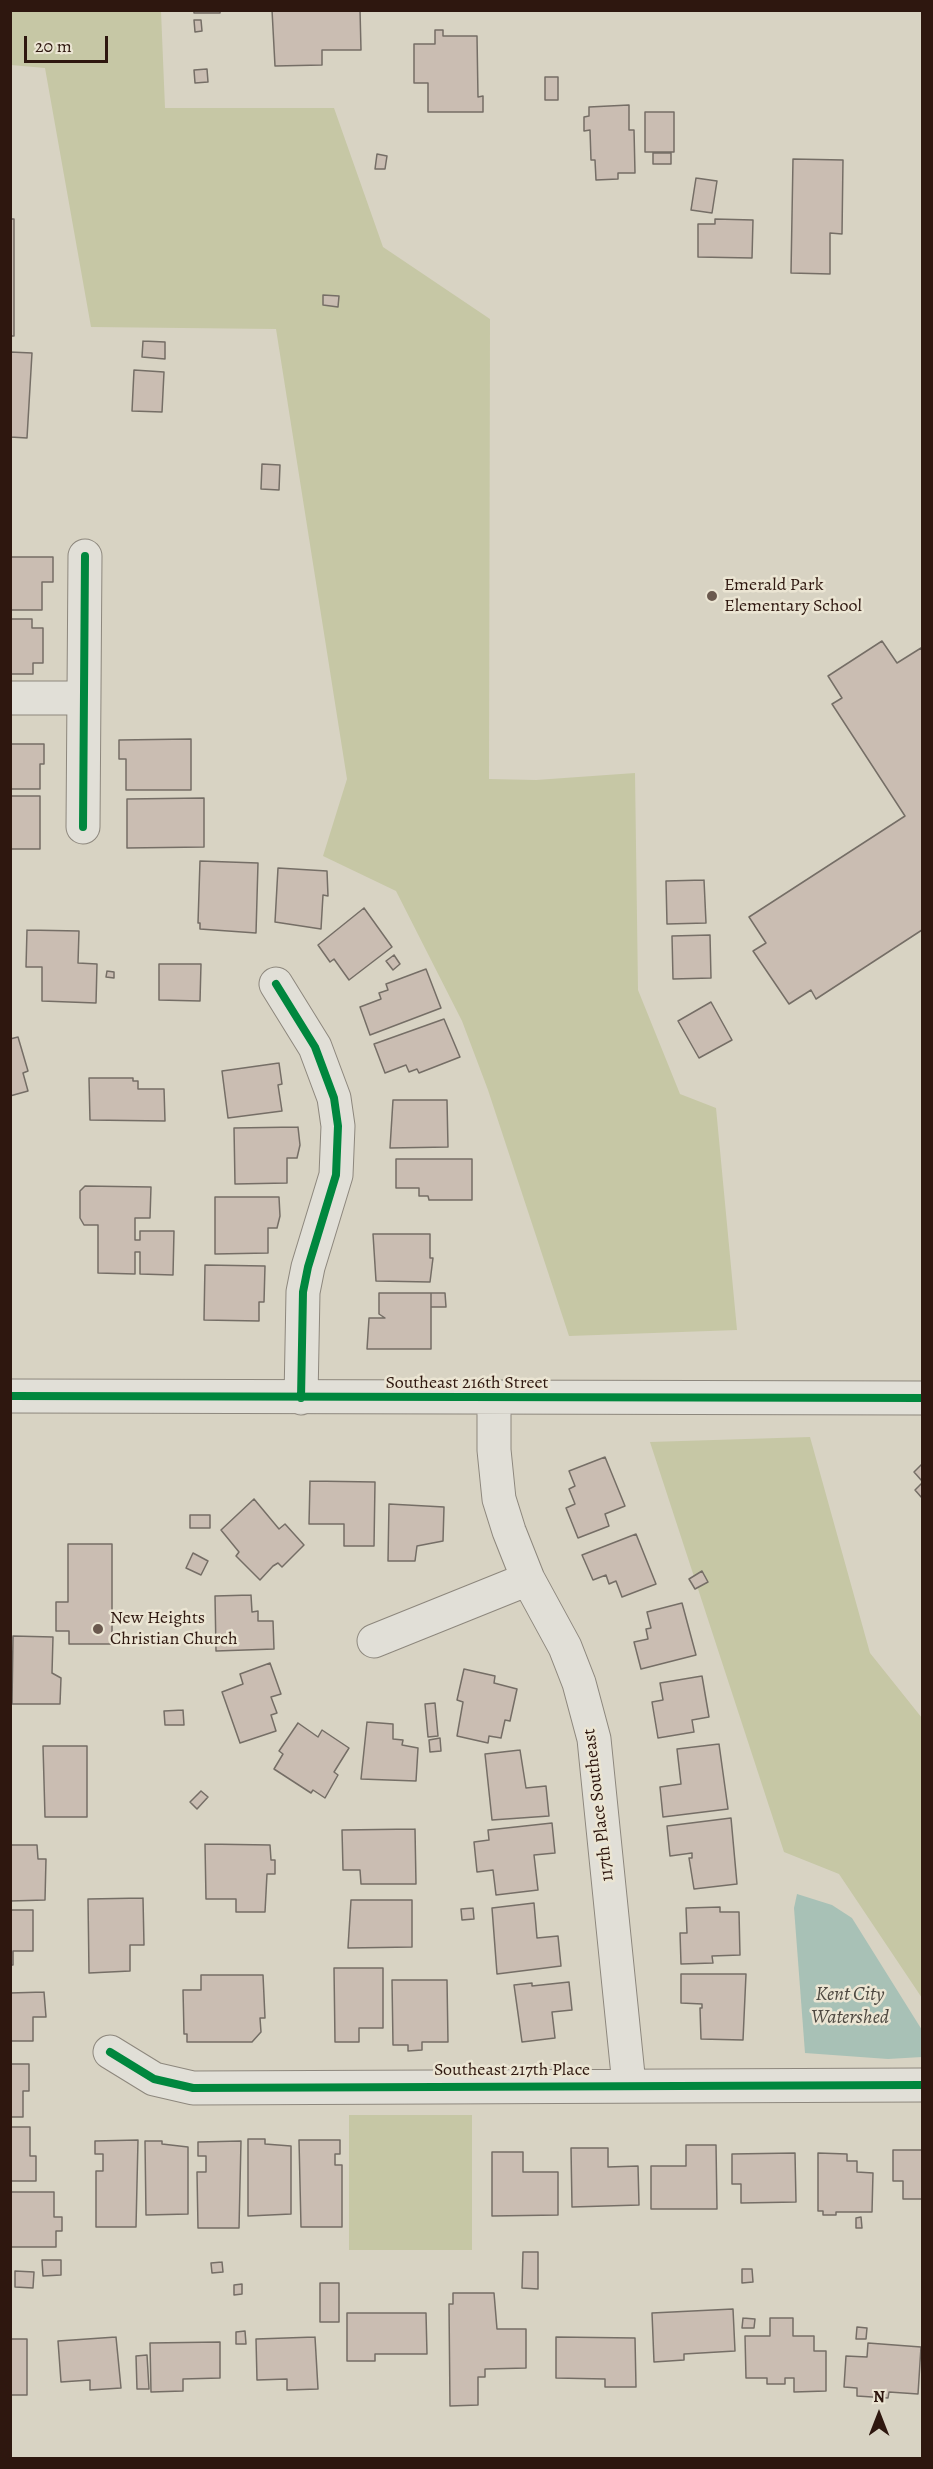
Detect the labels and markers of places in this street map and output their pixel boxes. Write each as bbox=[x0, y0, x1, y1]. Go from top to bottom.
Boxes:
place label: Emerald Park Elementary School bbox=[724, 575, 862, 618]
marker: Emerald Park Elementary School bbox=[705, 589, 719, 603]
place label: New Heights Christian Church bbox=[110, 1608, 237, 1650]
marker: New Heights Christian Church bbox=[91, 1622, 105, 1636]

